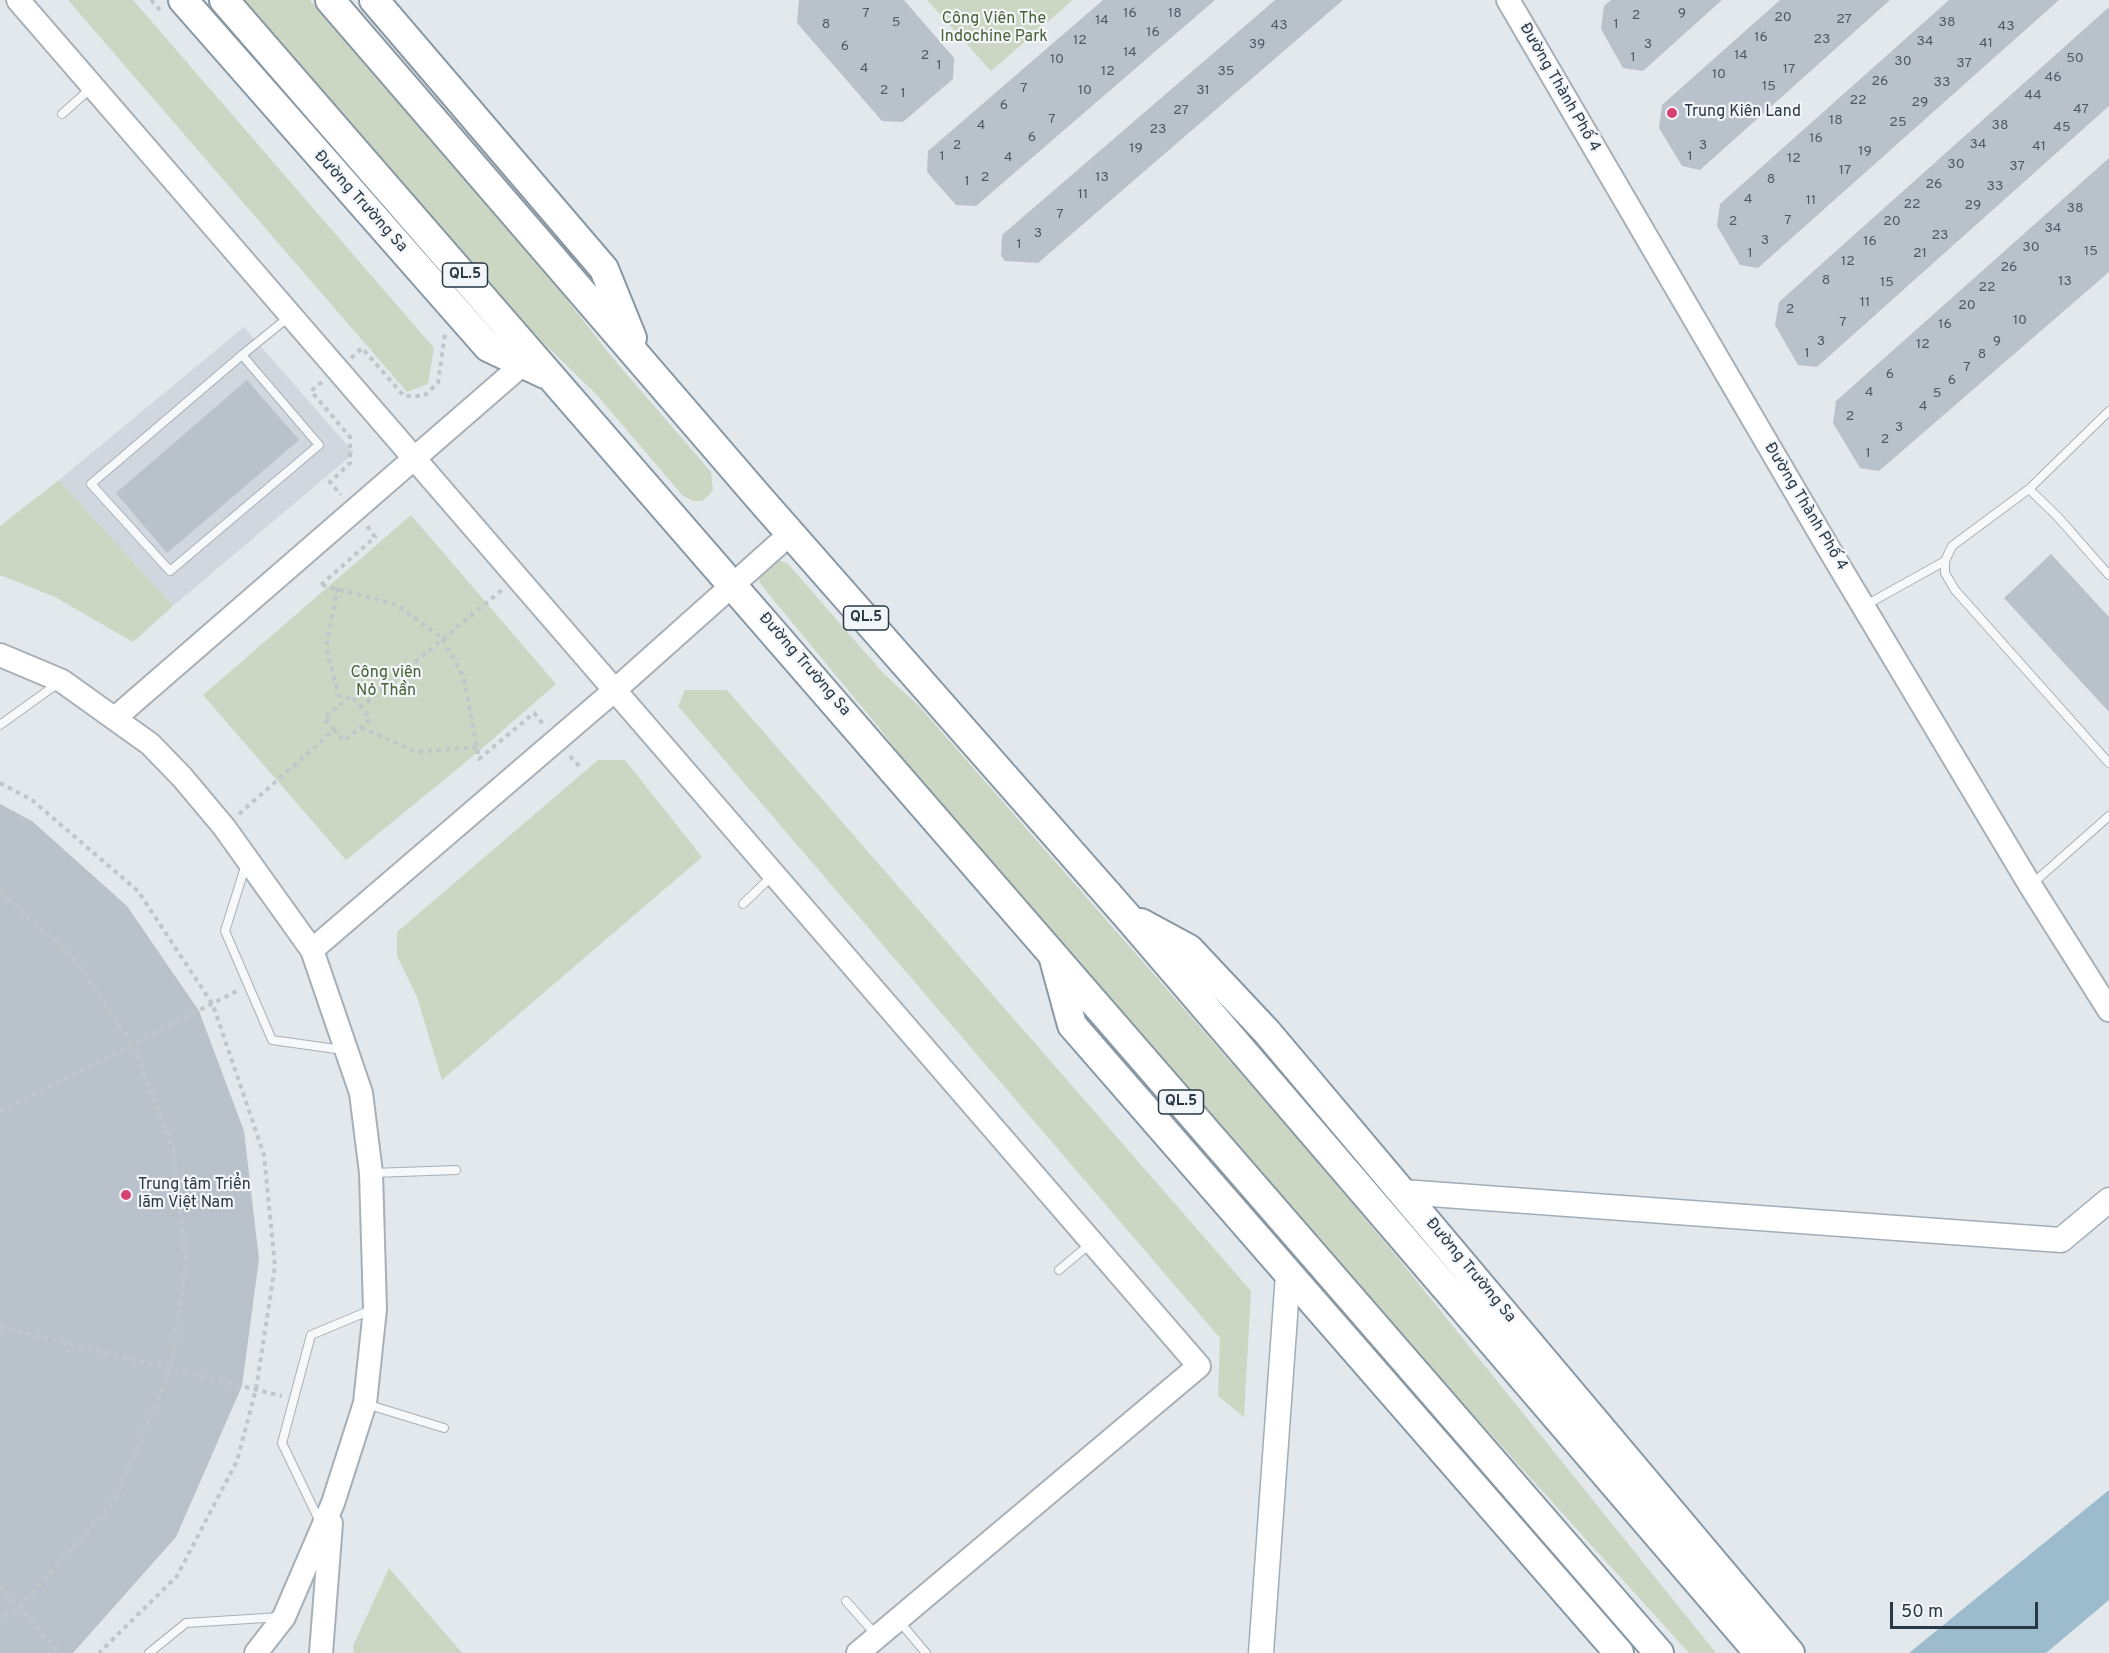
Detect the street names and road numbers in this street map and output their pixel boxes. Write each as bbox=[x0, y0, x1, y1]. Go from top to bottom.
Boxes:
street label: Đường Thành Phố 4 bbox=[1514, 20, 1604, 156]
street label: Đường Trường Sa bbox=[309, 147, 411, 257]
road number: QL.5 bbox=[442, 263, 488, 287]
street label: Đường Thành Phố 4 bbox=[1759, 440, 1851, 574]
road number: QL.5 bbox=[844, 606, 888, 630]
street label: Đường Trường Sa bbox=[754, 609, 854, 721]
road number: QL.5 bbox=[1158, 1090, 1204, 1114]
street label: Đường Trường Sa bbox=[1421, 1215, 1519, 1327]

